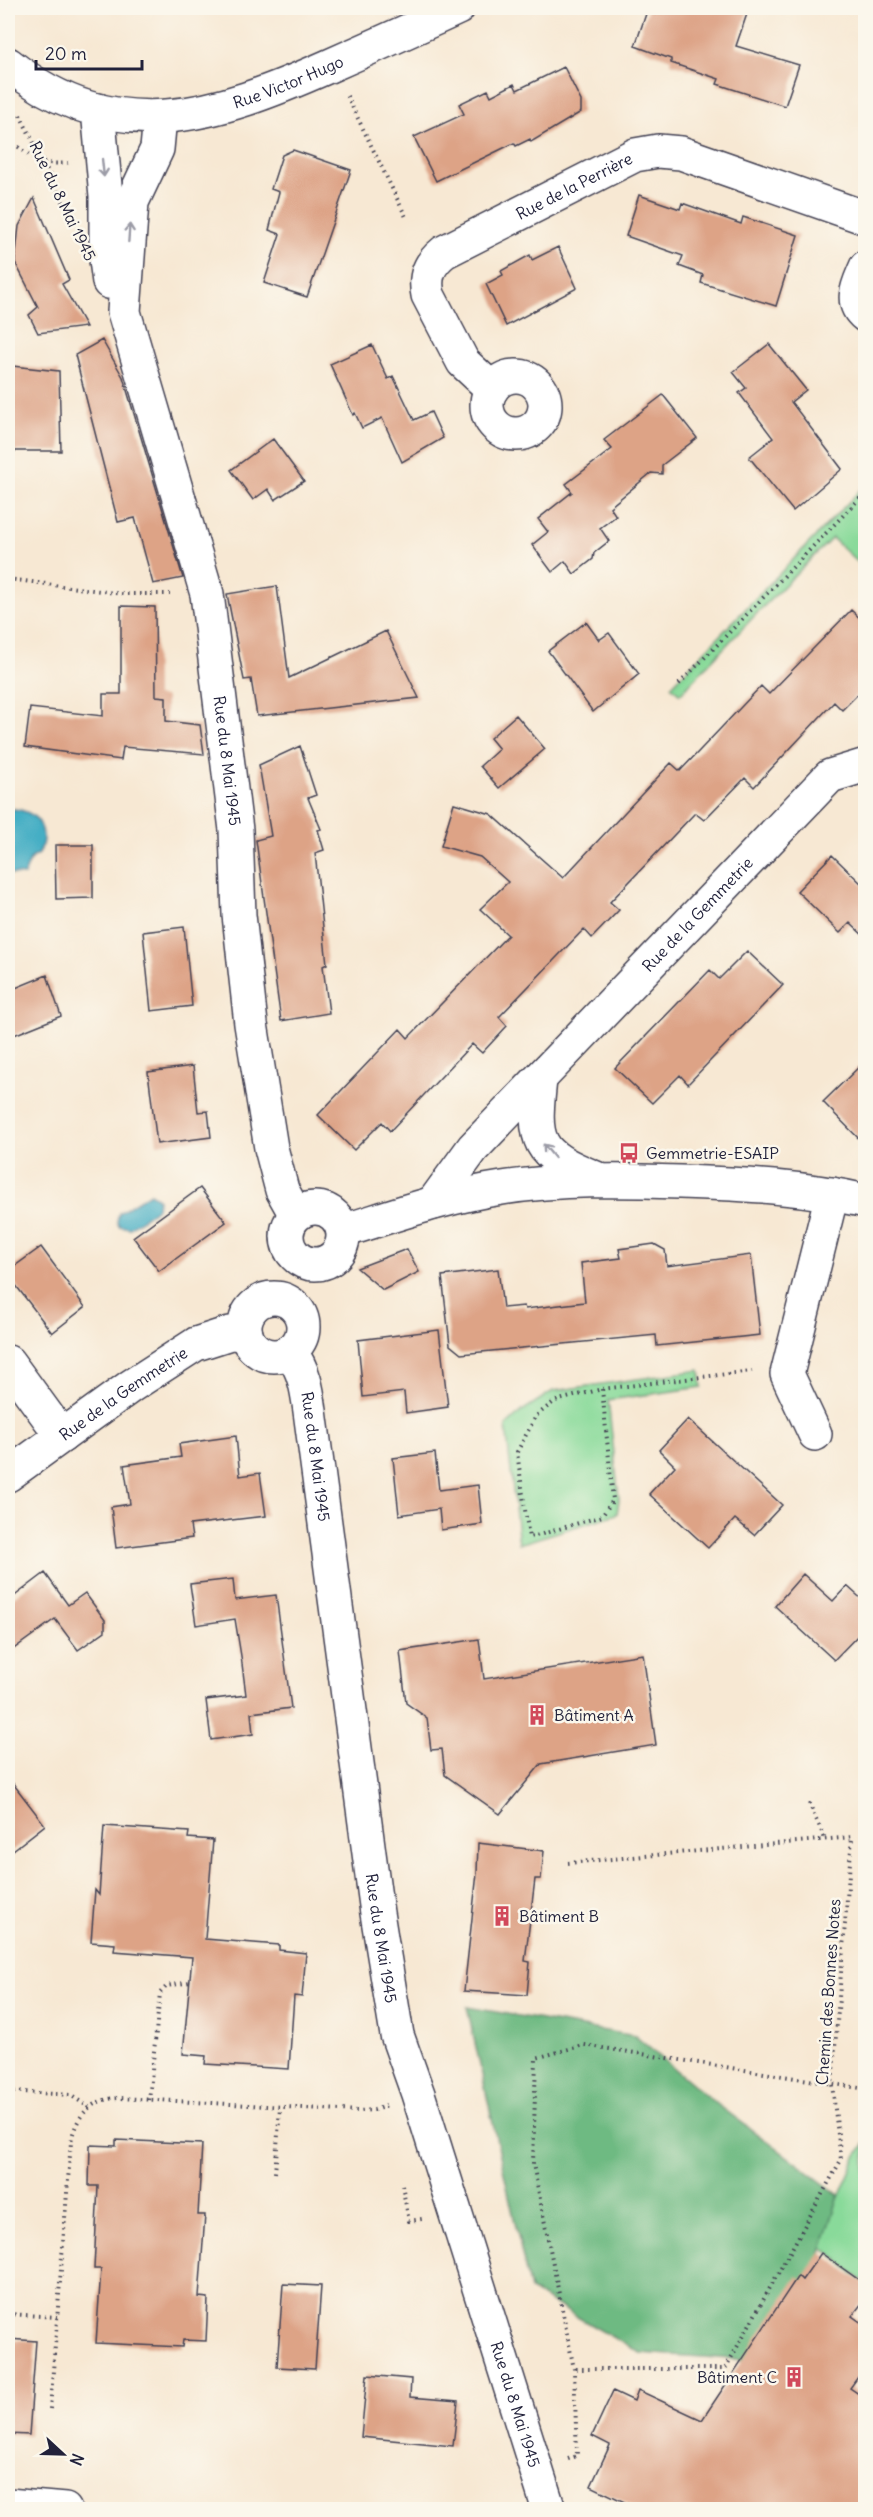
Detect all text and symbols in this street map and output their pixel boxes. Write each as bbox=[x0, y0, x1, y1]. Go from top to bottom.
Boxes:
scale bar bbox=[36, 33, 142, 71]
text: 20 m bbox=[45, 42, 87, 65]
street label: Rue Victor Hugo bbox=[231, 51, 346, 112]
street label: Rue du 8 Mai 1945 bbox=[25, 138, 101, 264]
street label: Rue de la Perrière bbox=[513, 148, 636, 224]
one-way arrow bbox=[98, 157, 109, 177]
one-way arrow bbox=[124, 223, 135, 243]
street label: Rue du 8 Mai 1945 bbox=[210, 695, 245, 827]
street label: Rue de la Gemmetrie bbox=[638, 853, 757, 976]
bus stop icon: Gemmetrie-ESAIP bbox=[617, 1141, 641, 1165]
place label: Gemmetrie-ESAIP bbox=[646, 1143, 779, 1163]
one-way arrow bbox=[542, 1144, 556, 1159]
street label: Rue de la Gemmetrie bbox=[55, 1342, 191, 1445]
street label: Rue du 8 Mai 1945 bbox=[297, 1390, 335, 1523]
building icon: Bâtiment A bbox=[525, 1703, 549, 1727]
place label: Bâtiment A bbox=[554, 1705, 634, 1725]
street label: Rue du 8 Mai 1945 bbox=[362, 1872, 402, 2004]
street label: Chemin des Bonnes Notes bbox=[812, 1898, 844, 2086]
building icon: Bâtiment B bbox=[490, 1904, 514, 1928]
place label: Bâtiment B bbox=[519, 1906, 599, 1926]
street label: Rue du 8 Mai 1945 bbox=[487, 2339, 545, 2470]
building icon: Bâtiment C bbox=[782, 2365, 806, 2389]
place label: Bâtiment C bbox=[697, 2367, 777, 2387]
north arrow bbox=[33, 2424, 93, 2484]
text: N bbox=[66, 2451, 88, 2468]

